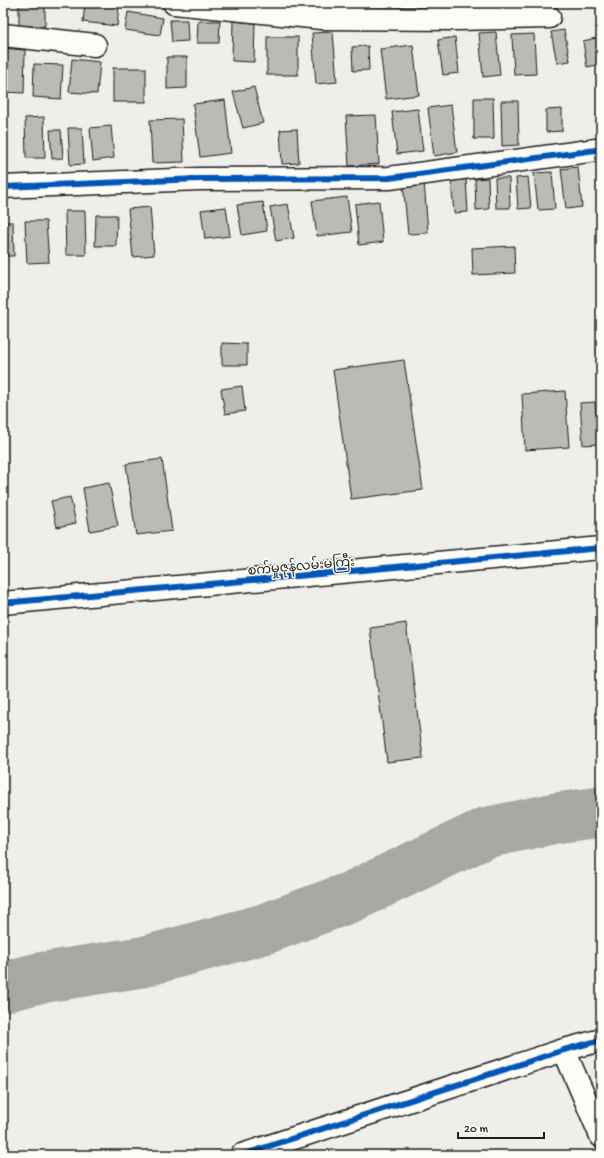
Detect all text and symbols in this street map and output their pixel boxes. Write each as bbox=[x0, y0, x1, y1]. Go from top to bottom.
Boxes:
street label: စက်မှုဇုန်လမ်းမကြီး bbox=[247, 552, 355, 581]
scale bar bbox=[458, 1114, 544, 1140]
text: 20 m bbox=[464, 1123, 489, 1137]

